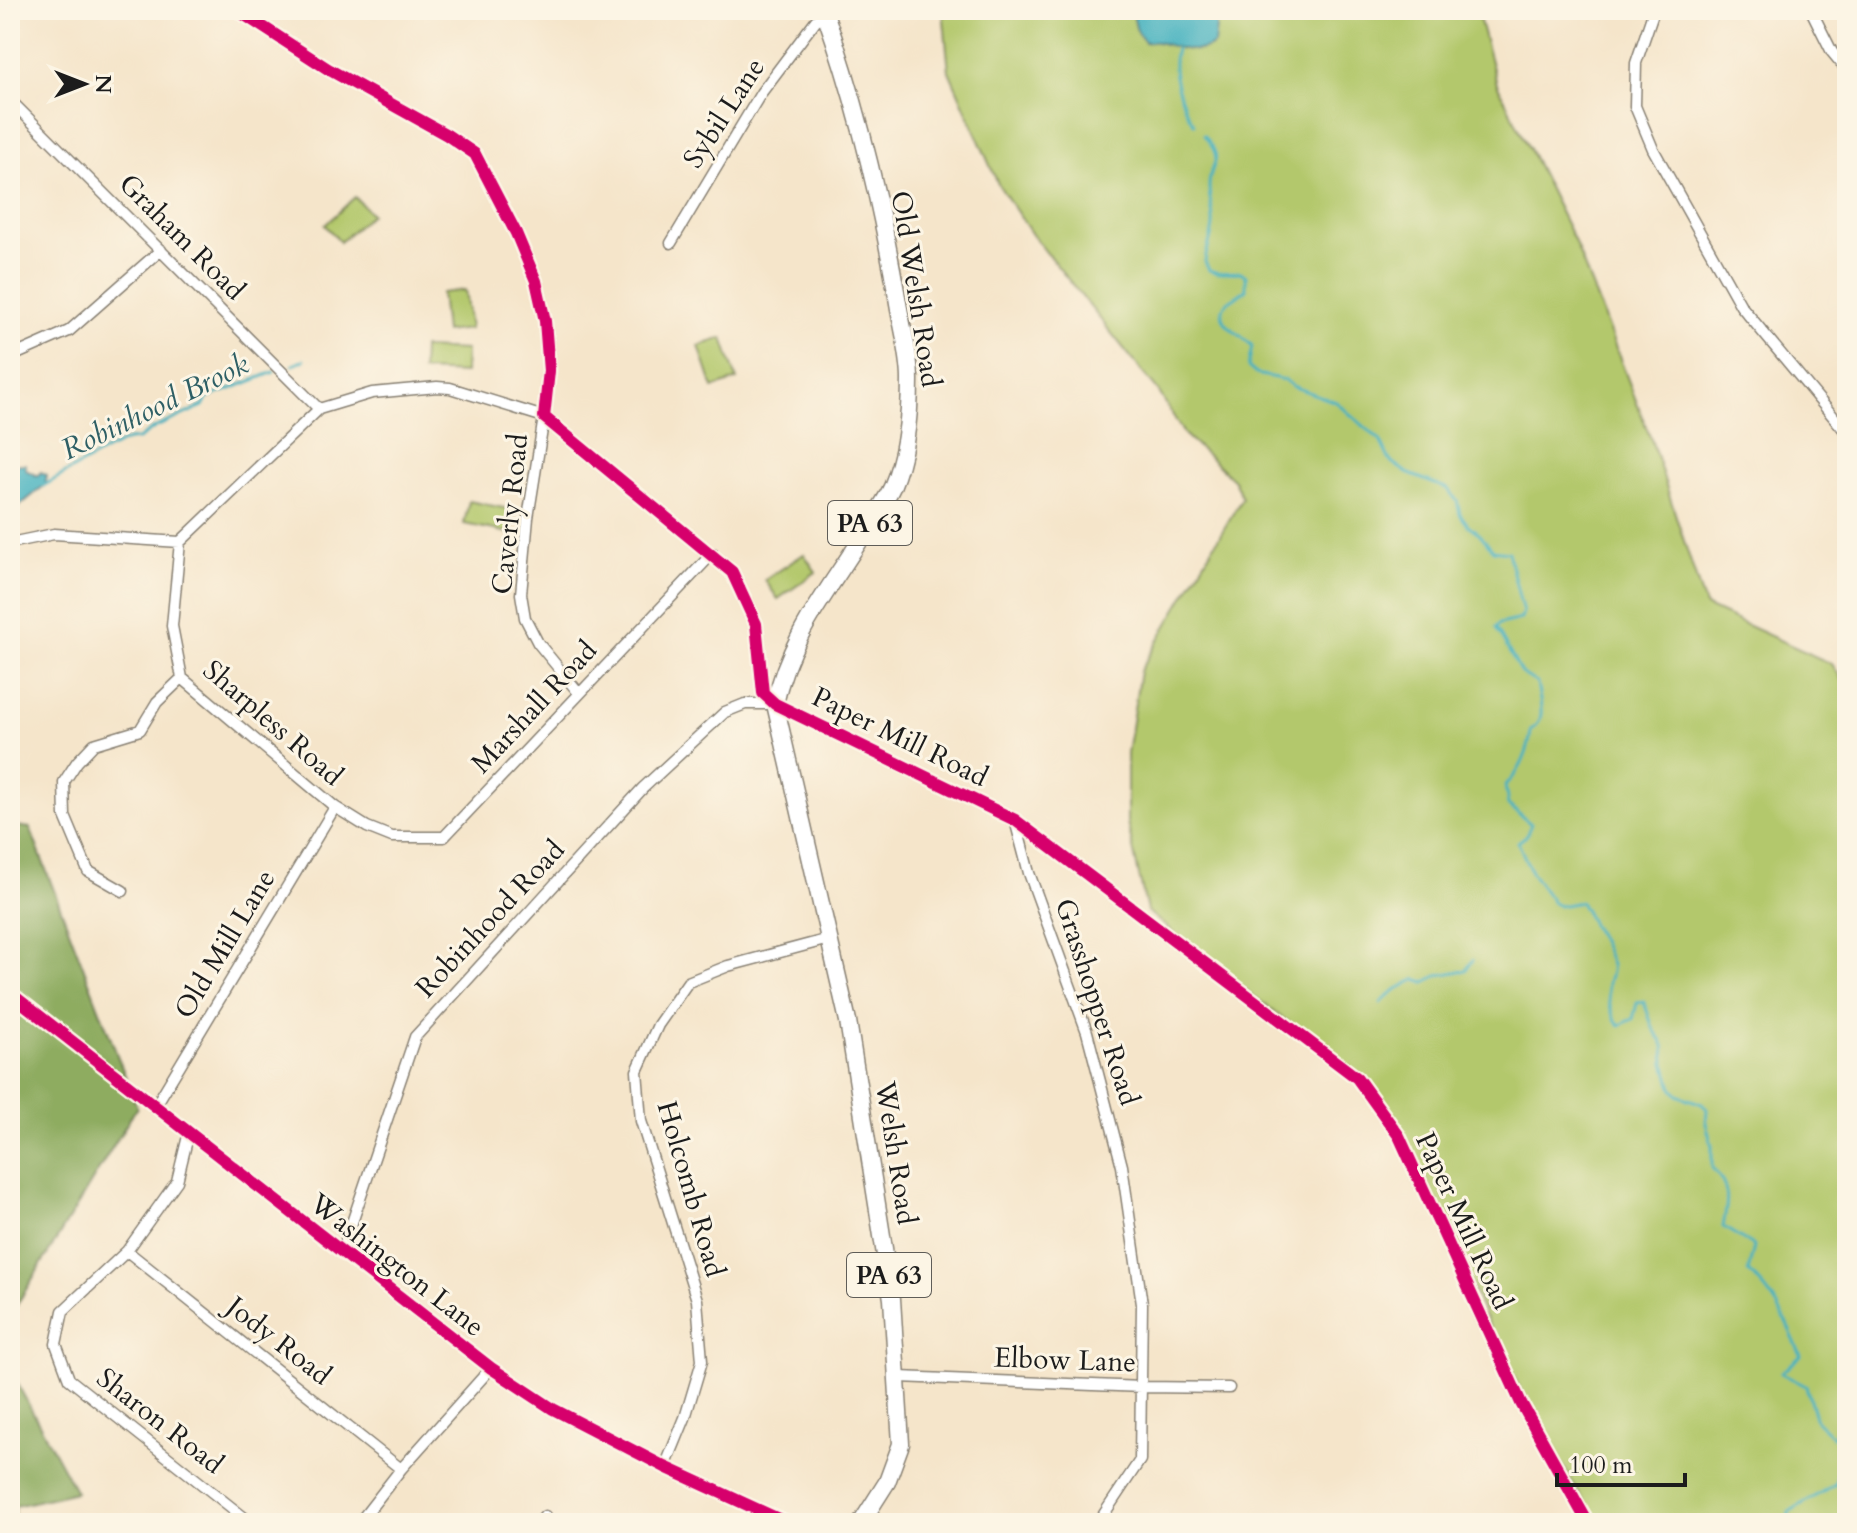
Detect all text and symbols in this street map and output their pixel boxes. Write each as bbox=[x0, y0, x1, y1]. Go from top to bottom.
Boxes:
north arrow bbox=[44, 44, 124, 124]
street label: Sybil Lane bbox=[674, 51, 774, 175]
text: N bbox=[88, 74, 118, 94]
street label: Graham Road bbox=[110, 165, 254, 309]
street label: Old Welsh Road bbox=[882, 188, 950, 390]
water label: Robinhood Brook bbox=[54, 344, 256, 470]
street label: Caverly Road bbox=[483, 432, 537, 596]
road number: PA 63 bbox=[828, 501, 912, 545]
street label: Marshall Road bbox=[463, 632, 606, 782]
street label: Sharpless Road bbox=[195, 652, 351, 795]
street label: Paper Mill Road bbox=[806, 678, 994, 796]
street label: Robinhood Road bbox=[407, 832, 573, 1006]
street label: Old Mill Lane bbox=[166, 862, 284, 1026]
street label: Grasshopper Road bbox=[1046, 894, 1148, 1110]
street label: Welsh Road bbox=[866, 1078, 926, 1227]
street label: Holcomb Road bbox=[648, 1097, 734, 1281]
street label: Paper Mill Road bbox=[1406, 1126, 1522, 1316]
street label: Washington Lane bbox=[301, 1184, 492, 1345]
road number: PA 63 bbox=[847, 1253, 931, 1297]
street label: Jody Road bbox=[216, 1286, 339, 1394]
street label: Elbow Lane bbox=[993, 1339, 1137, 1381]
street label: Sharon Road bbox=[88, 1359, 232, 1483]
scale bar bbox=[1557, 1437, 1685, 1487]
text: 100 m bbox=[1569, 1449, 1633, 1482]

